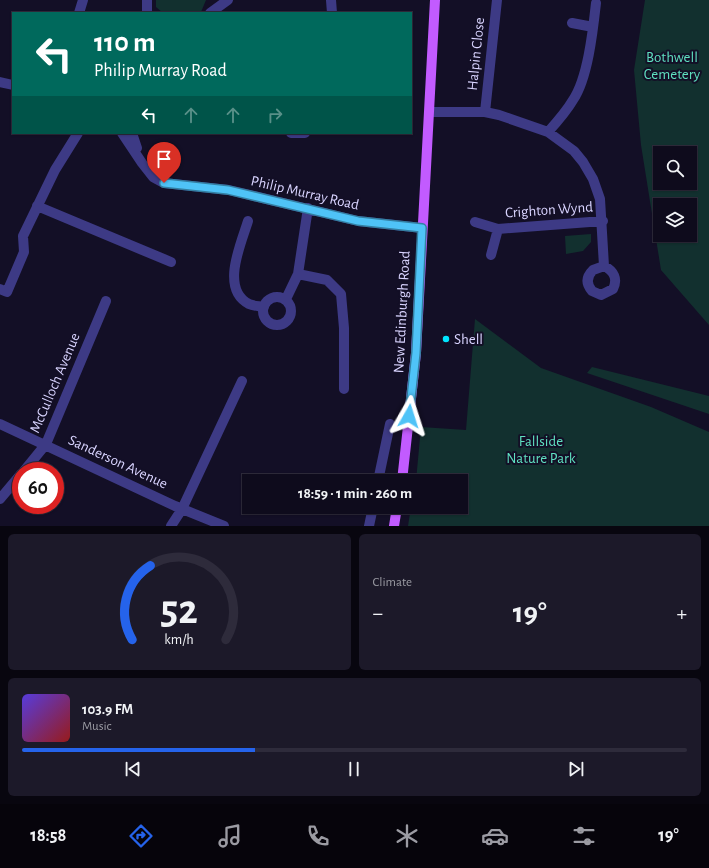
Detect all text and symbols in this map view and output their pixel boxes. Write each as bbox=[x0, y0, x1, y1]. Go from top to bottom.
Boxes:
street label: Halpin Close bbox=[465, 17, 487, 91]
icon: left bbox=[28, 28, 80, 80]
text: 110 m bbox=[94, 29, 156, 57]
park label: Bothwell Cemetery bbox=[644, 50, 701, 82]
text: Philip Murray Road bbox=[94, 62, 227, 80]
icon: left bbox=[138, 104, 160, 126]
icon: ahead bbox=[180, 104, 202, 126]
icon: ahead bbox=[222, 104, 244, 126]
icon: right bbox=[264, 104, 286, 126]
pin bbox=[147, 142, 181, 183]
map controls bbox=[653, 146, 697, 242]
button: search bbox=[653, 146, 697, 190]
icon: arrive bbox=[153, 148, 175, 170]
street label: Philip Murray Road bbox=[249, 173, 361, 213]
button: layers bbox=[653, 198, 697, 242]
street label: Crighton Wynd bbox=[505, 199, 594, 221]
street label: New Edinburgh Road bbox=[391, 250, 413, 374]
street label: McCulloch Avenue bbox=[27, 331, 83, 435]
place label: Shell bbox=[454, 332, 483, 347]
marker: Shell bbox=[441, 334, 451, 344]
position arrow bbox=[388, 395, 430, 437]
street label: Sanderson Avenue bbox=[66, 432, 170, 492]
park label: Fallside Nature Park bbox=[506, 434, 576, 466]
speed limit sign: 60 bbox=[12, 462, 64, 514]
text: 18:59 · 1 min · 260 m bbox=[298, 486, 412, 501]
text: Climate bbox=[373, 576, 412, 589]
text: 52 bbox=[160, 590, 198, 631]
text: 19° bbox=[513, 598, 547, 628]
text: − bbox=[373, 602, 383, 624]
text: + bbox=[676, 602, 687, 624]
text: km/h bbox=[165, 633, 194, 647]
text: 103.9 FM bbox=[82, 702, 133, 717]
text: Music bbox=[82, 720, 112, 733]
icon: previous bbox=[122, 758, 144, 780]
icon: pause bbox=[343, 758, 365, 780]
icon: next bbox=[565, 758, 587, 780]
icon: directions bbox=[127, 822, 155, 850]
icon: music bbox=[216, 822, 244, 850]
icon: phone bbox=[304, 822, 332, 850]
icon: climate bbox=[393, 822, 421, 850]
icon: car bbox=[481, 822, 509, 850]
icon: filters bbox=[570, 822, 598, 850]
text: 18:58 bbox=[30, 827, 66, 845]
text: 19° bbox=[658, 827, 679, 845]

